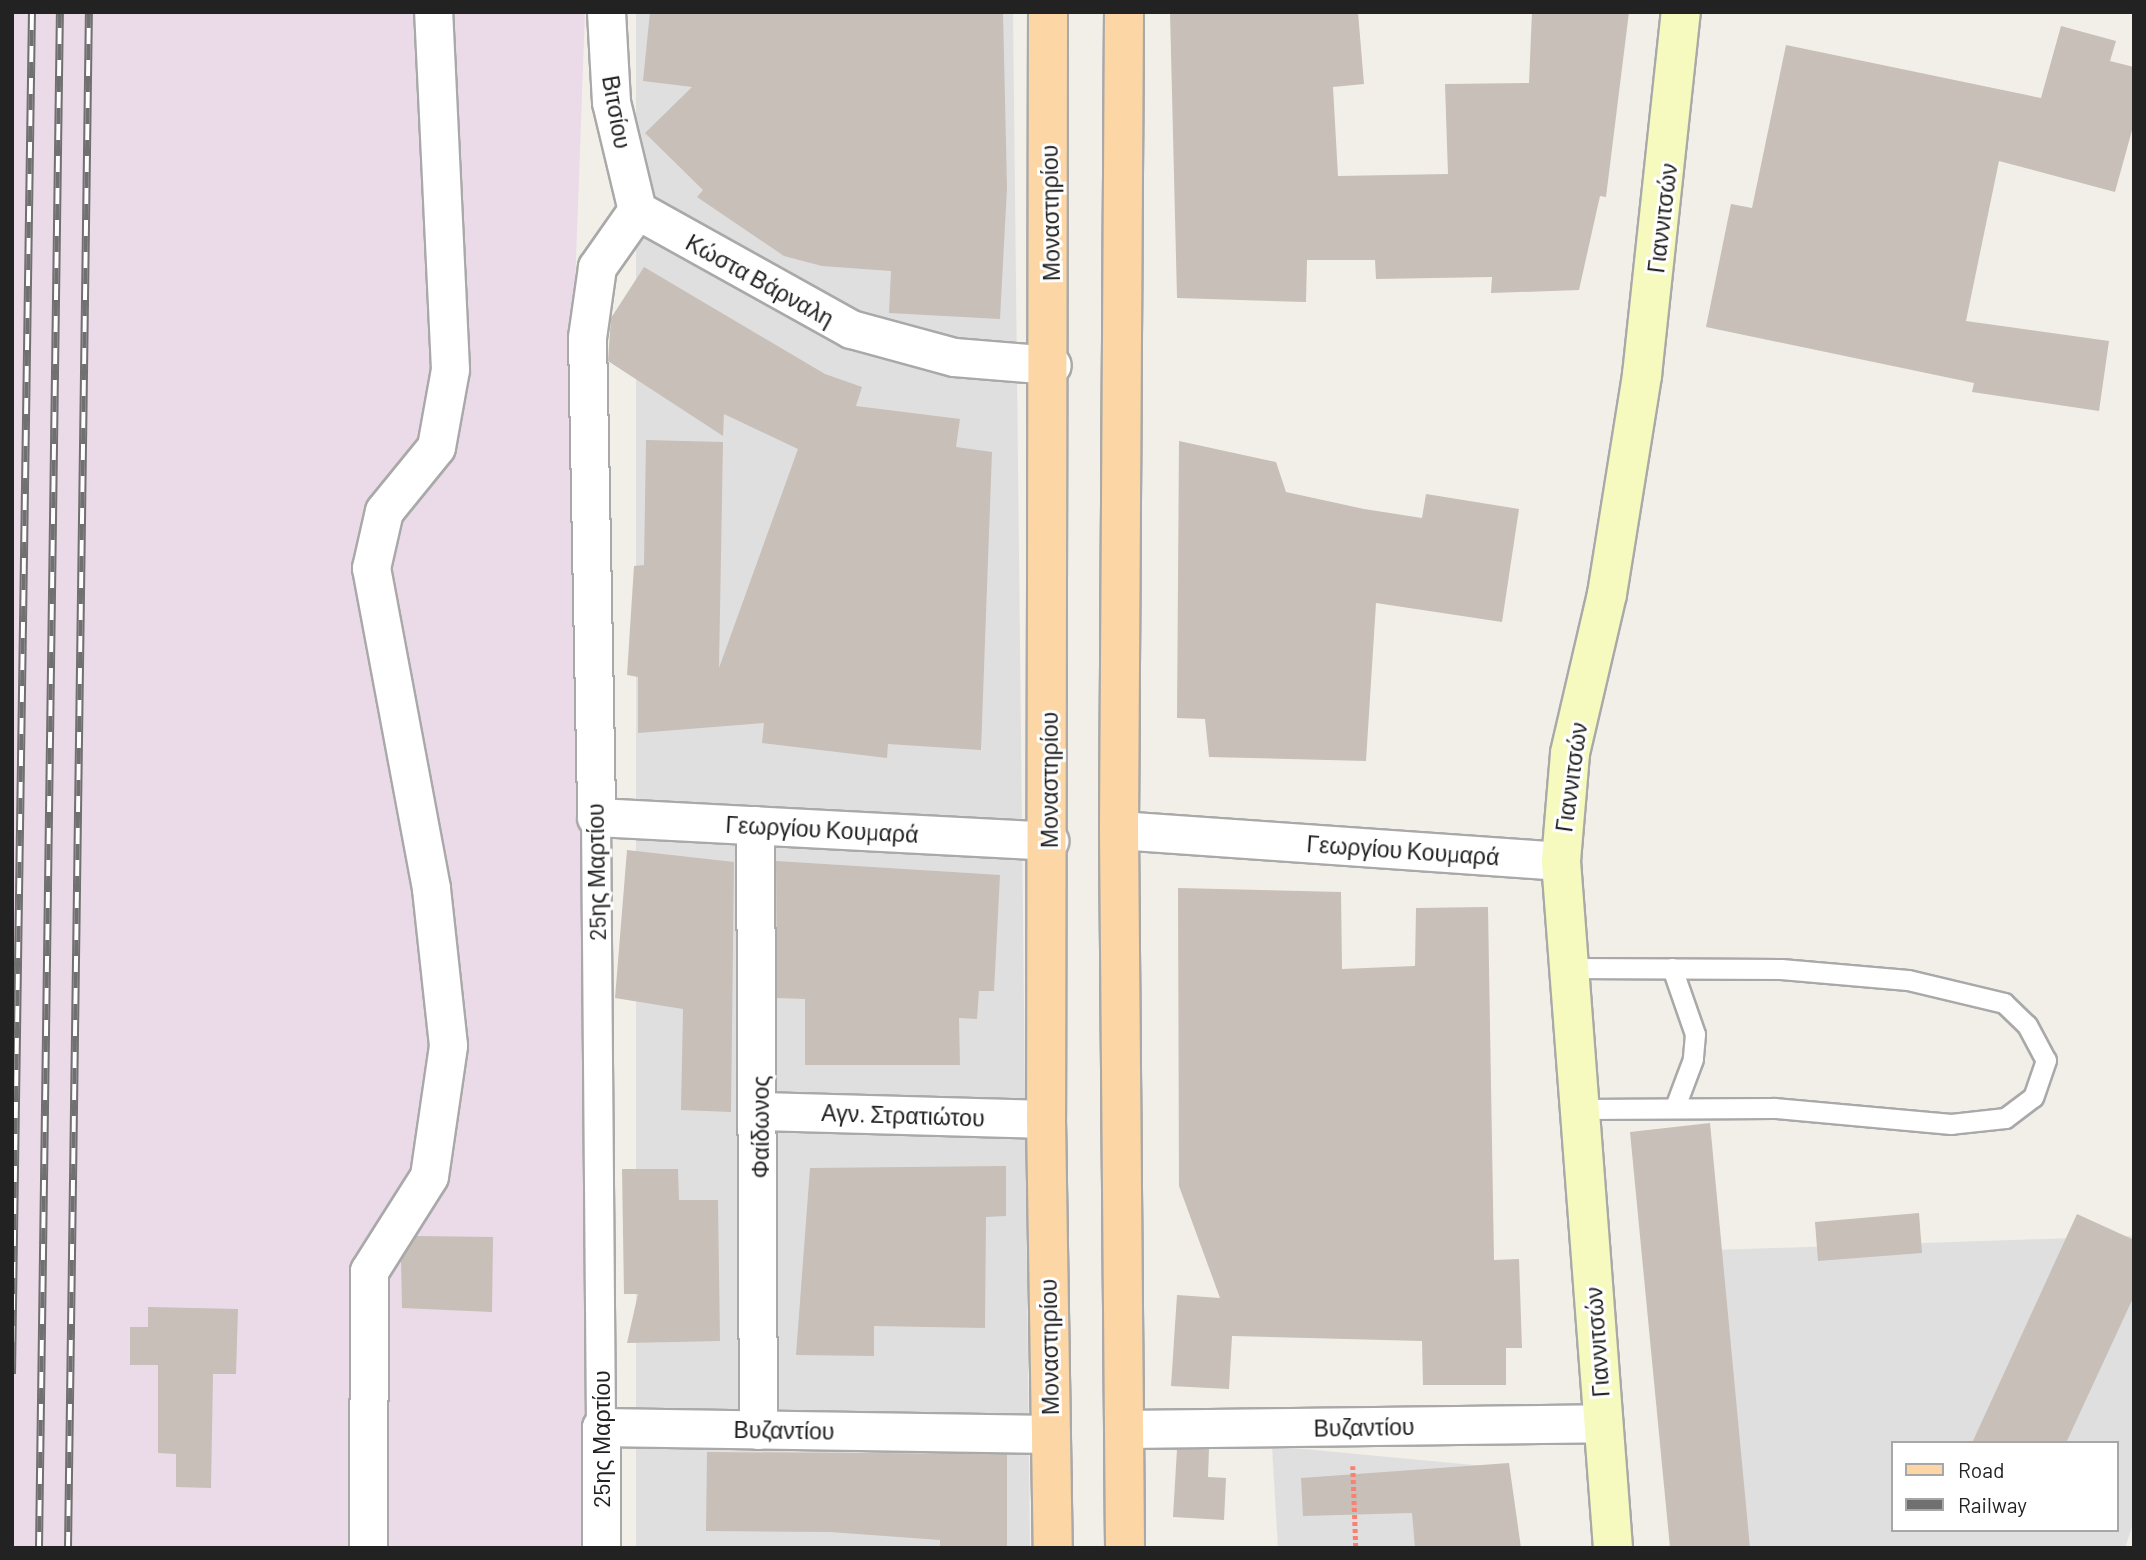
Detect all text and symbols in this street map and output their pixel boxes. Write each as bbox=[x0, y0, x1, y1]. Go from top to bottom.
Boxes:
street label: Βιτσίου bbox=[597, 73, 637, 151]
street label: Μοναστηρίου bbox=[1035, 145, 1065, 281]
street label: Γιαννιτσών bbox=[1642, 161, 1682, 275]
street label: Κώστα Βάρναλη bbox=[681, 228, 839, 332]
street label: Μοναστηρίου bbox=[1035, 712, 1063, 848]
street label: Γιαννιτσών bbox=[1550, 720, 1592, 834]
street label: 25ης Μαρτίου bbox=[581, 803, 611, 941]
street label: Γεωργίου Κουμαρά bbox=[725, 810, 919, 848]
street label: Γεωργίου Κουμαρά bbox=[1306, 829, 1500, 871]
street label: Φαίδωνος bbox=[746, 1076, 774, 1178]
street label: Αγν. Στρατιώτου bbox=[821, 1098, 985, 1132]
street label: Μοναστηρίου bbox=[1034, 1279, 1064, 1415]
street label: Γιαννιτσών bbox=[1579, 1286, 1615, 1398]
street label: 25ης Μαρτίου bbox=[587, 1370, 615, 1508]
street label: Βυζαντίου bbox=[1313, 1412, 1415, 1442]
street label: Βυζαντίου bbox=[733, 1415, 835, 1445]
legend bbox=[1890, 1441, 2118, 1532]
text: Road bbox=[1958, 1457, 2004, 1482]
text: Railway bbox=[1958, 1492, 2027, 1517]

